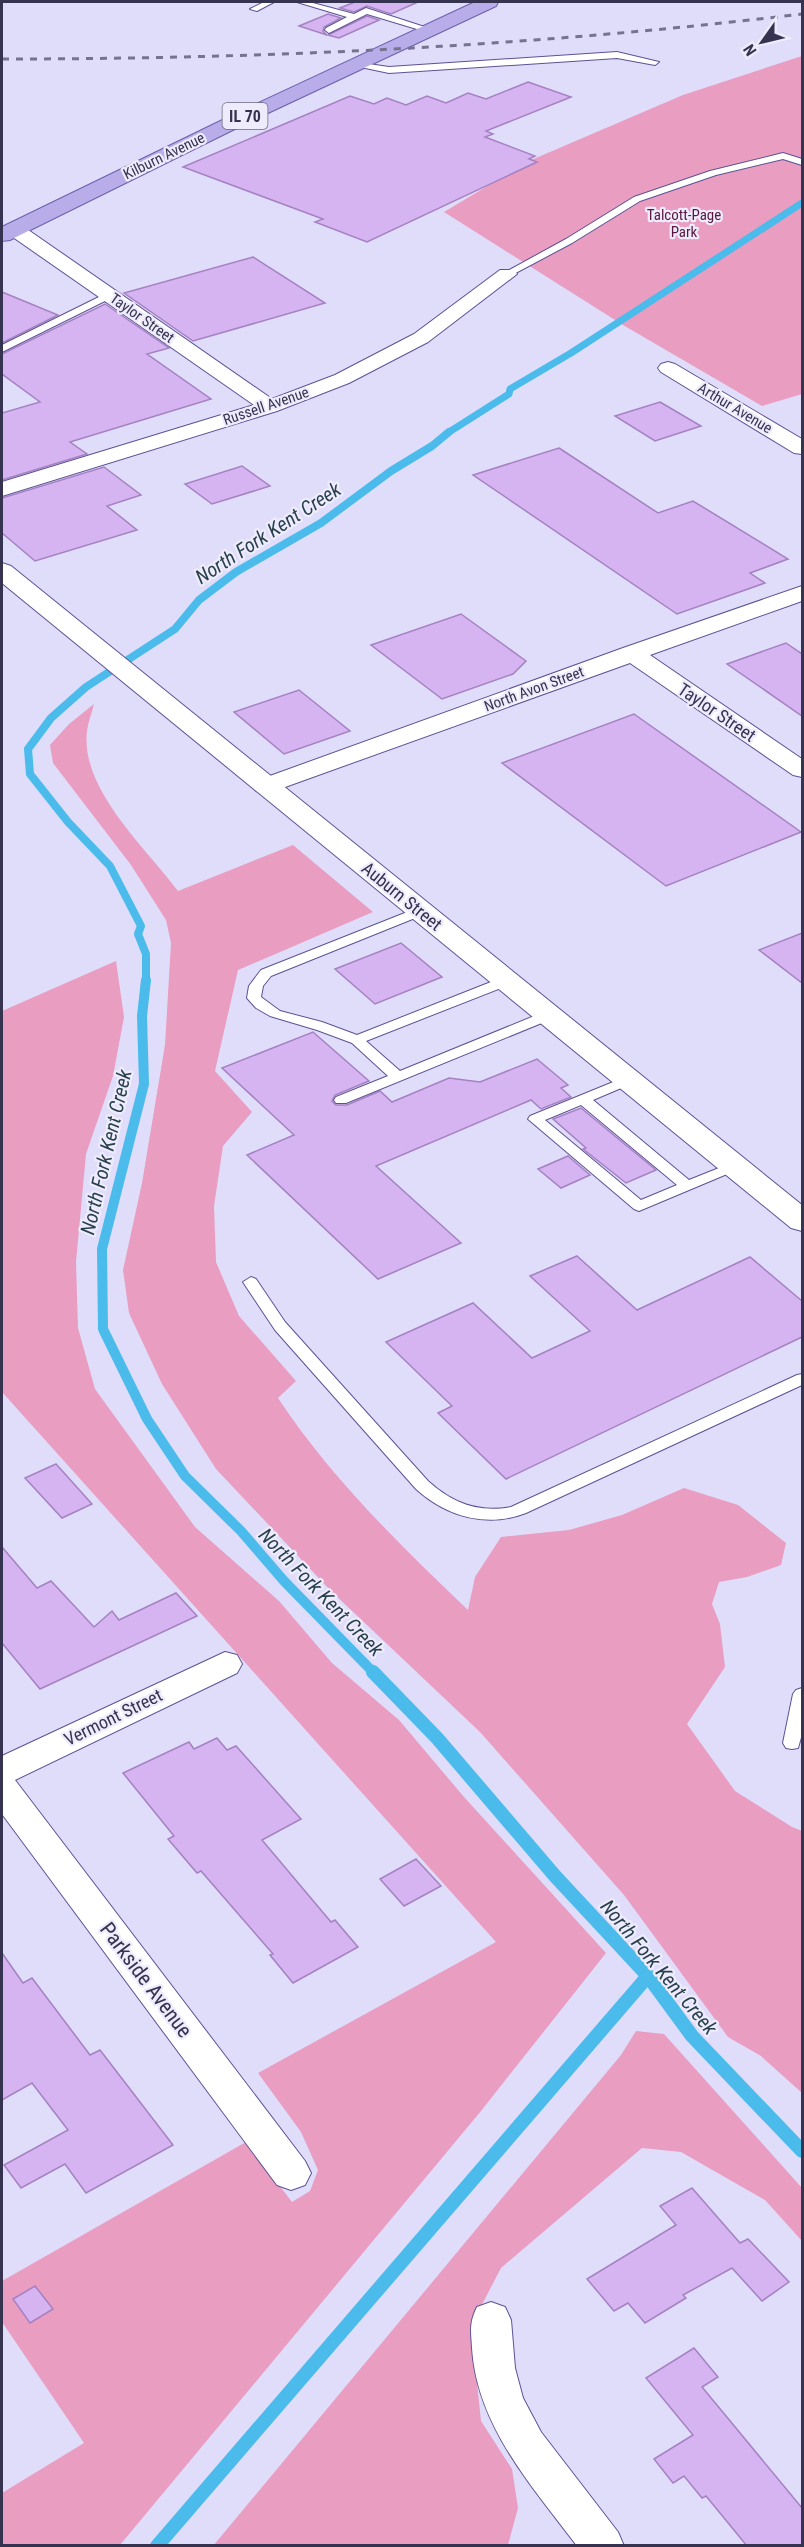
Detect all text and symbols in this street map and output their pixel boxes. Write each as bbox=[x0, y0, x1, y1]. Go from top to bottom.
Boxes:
north arrow bbox=[732, 12, 792, 72]
text: N bbox=[739, 41, 761, 59]
road number: IL 70 bbox=[222, 103, 268, 129]
street label: Kilburn Avenue bbox=[120, 129, 208, 183]
park label: Talcott-Page Park bbox=[647, 206, 721, 241]
street label: Taylor Street bbox=[106, 289, 178, 347]
street label: Arthur Avenue bbox=[694, 379, 776, 437]
street label: Russell Avenue bbox=[221, 383, 311, 429]
water label: North Fork Kent Creek bbox=[191, 476, 346, 589]
street label: North Avon Street bbox=[482, 663, 586, 715]
street label: Taylor Street bbox=[674, 678, 760, 746]
street label: Auburn Street bbox=[358, 857, 446, 935]
water label: North Fork Kent Creek bbox=[75, 1066, 137, 1237]
water label: North Fork Kent Creek bbox=[254, 1523, 389, 1662]
street label: Vermont Street bbox=[61, 1684, 165, 1750]
water label: North Fork Kent Creek bbox=[596, 1895, 723, 2040]
street label: Parkside Avenue bbox=[95, 1918, 197, 2042]

